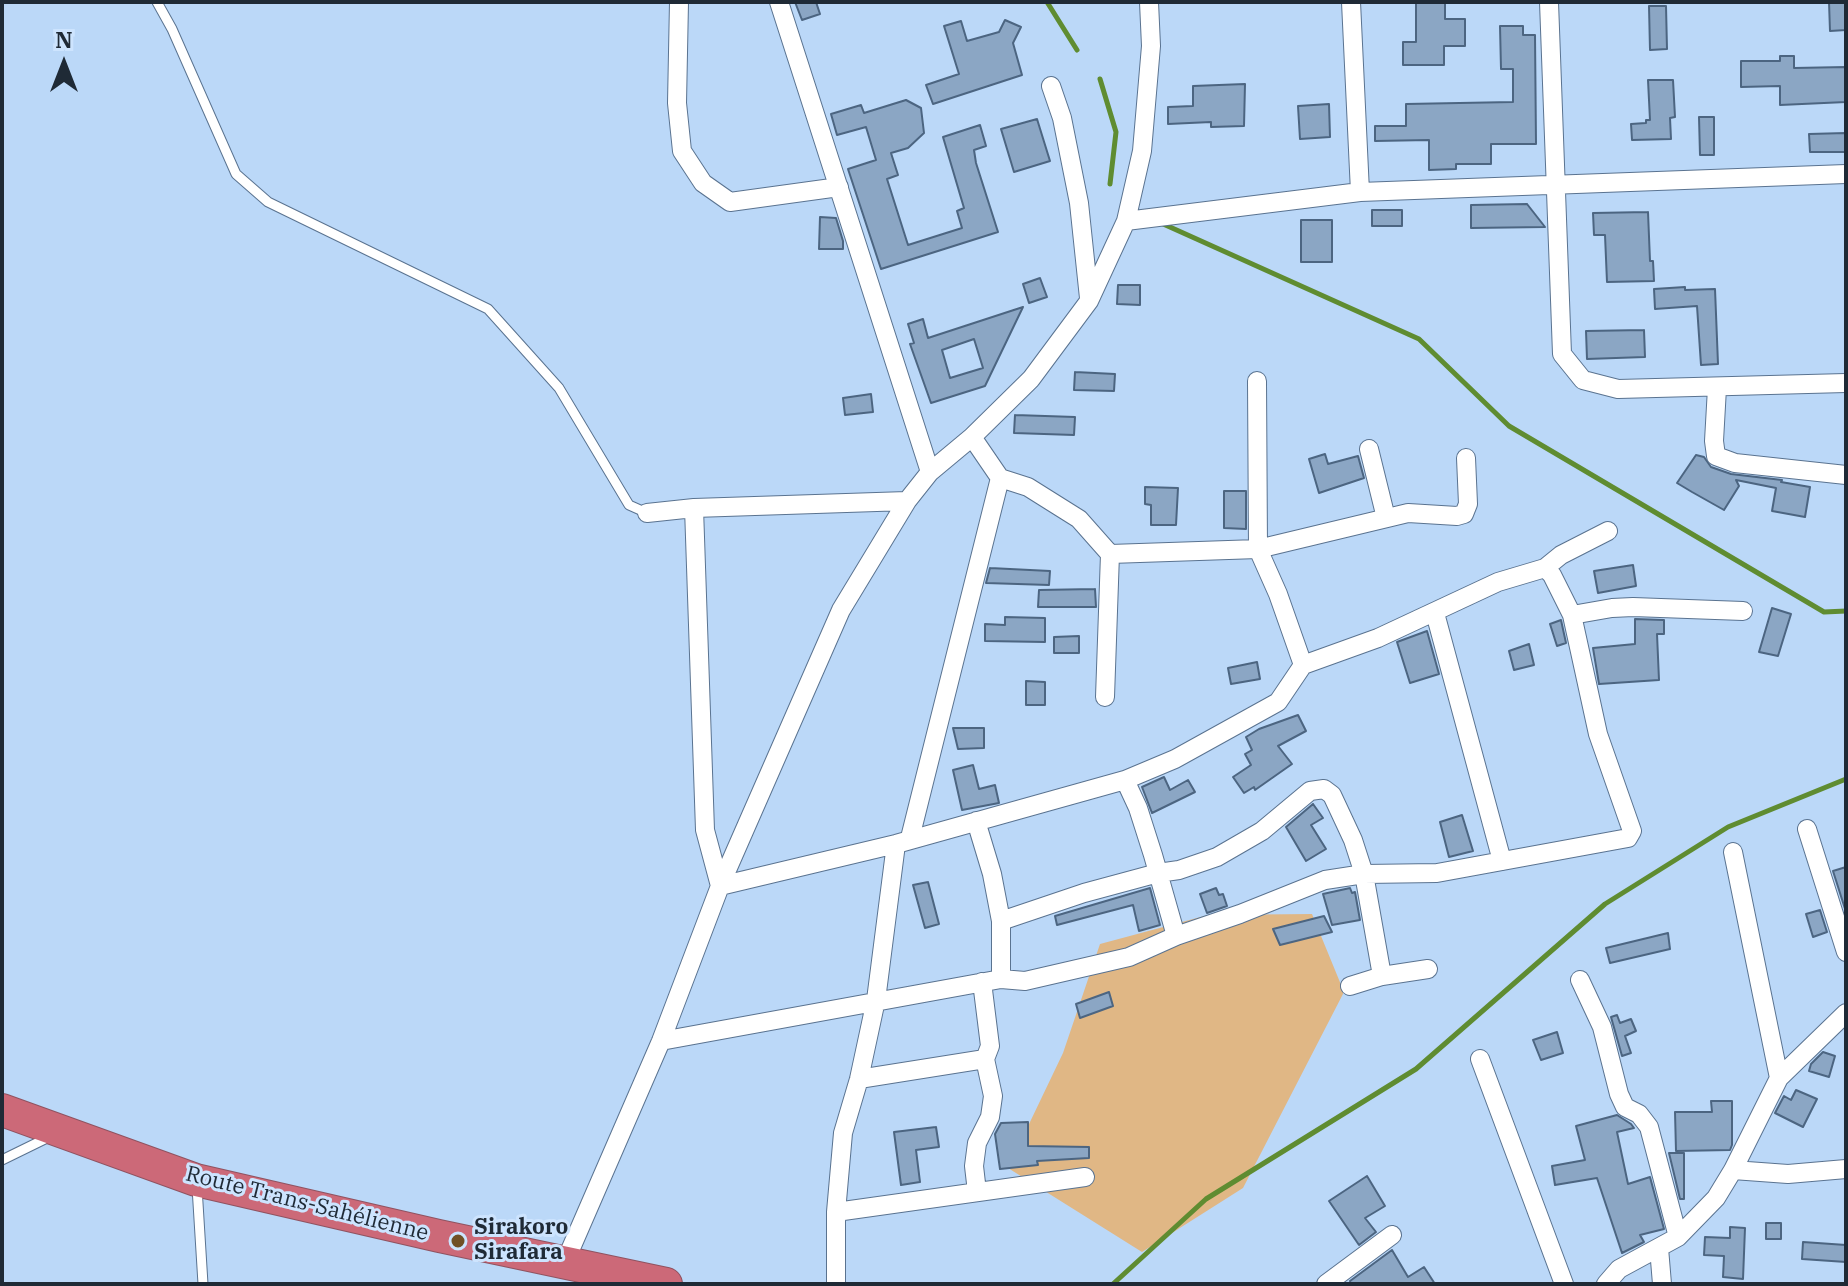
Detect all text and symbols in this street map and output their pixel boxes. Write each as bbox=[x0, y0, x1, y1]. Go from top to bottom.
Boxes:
north arrow bbox=[24, 24, 104, 104]
text: N bbox=[55, 25, 73, 54]
street label: Route Trans-Sahélienne bbox=[183, 1161, 431, 1247]
place label: Sirakoro Sirafara bbox=[474, 1215, 568, 1266]
marker: Sirakoro Sirafara bbox=[449, 1232, 467, 1250]

